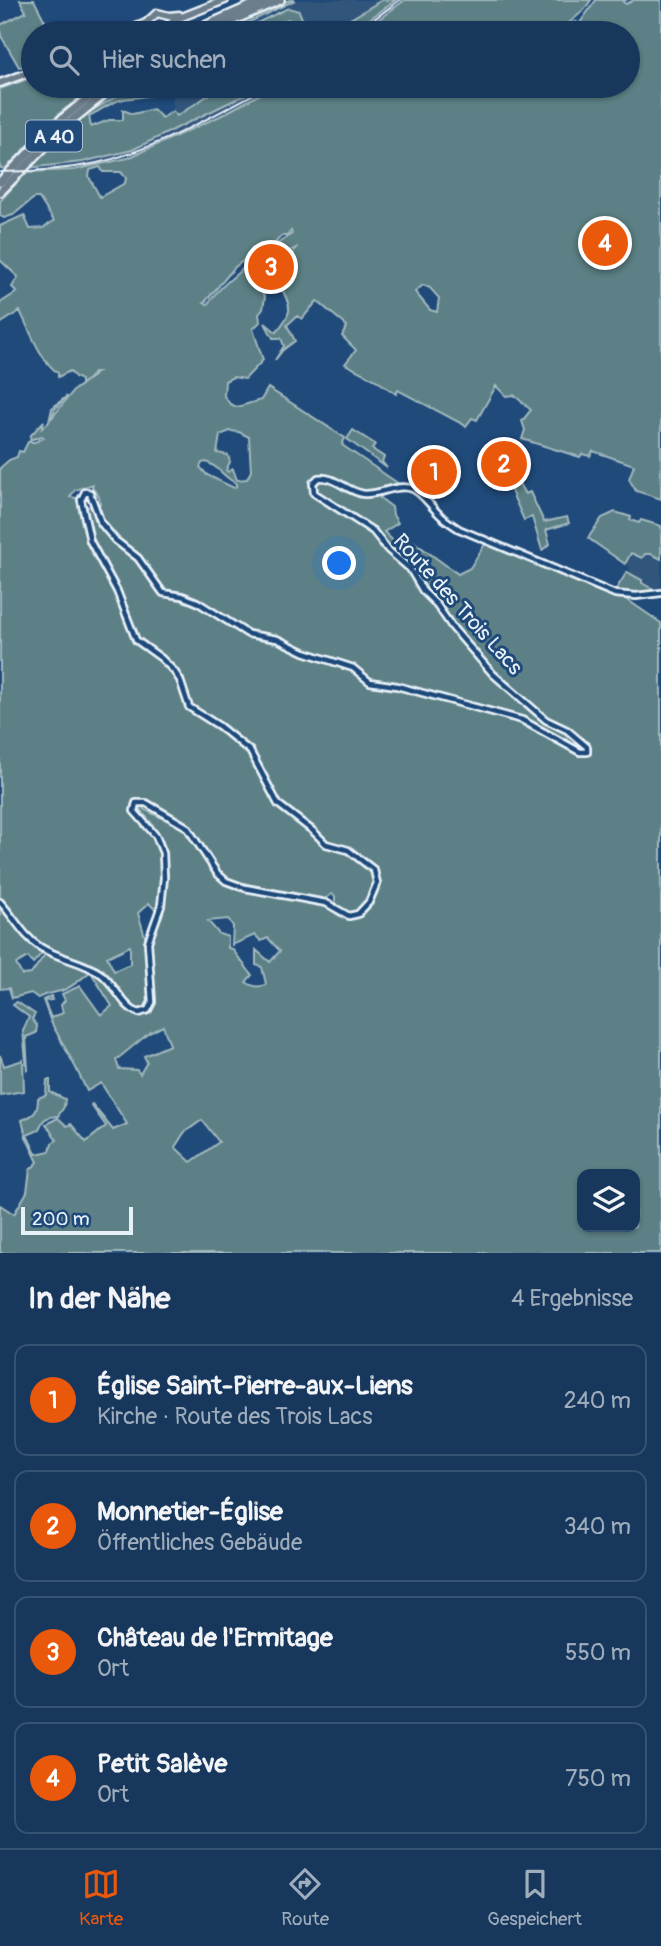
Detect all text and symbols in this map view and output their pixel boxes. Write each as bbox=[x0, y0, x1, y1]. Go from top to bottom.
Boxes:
search box bbox=[21, 21, 640, 98]
icon: search bbox=[45, 41, 83, 79]
text: Hier suchen bbox=[101, 44, 226, 76]
road number: A 40 bbox=[26, 120, 82, 152]
pin: 4 bbox=[582, 217, 628, 269]
pin: 3 bbox=[248, 241, 294, 293]
pin: 2 bbox=[481, 438, 527, 490]
pin: 1 bbox=[411, 446, 457, 498]
street label: Route des Trois Lacs bbox=[387, 528, 529, 681]
your location bbox=[322, 546, 356, 580]
map controls bbox=[577, 1169, 640, 1232]
button: layers bbox=[577, 1169, 640, 1232]
scale bar bbox=[21, 1204, 133, 1236]
text: 200 m bbox=[32, 1207, 90, 1231]
text: In der Nähe bbox=[28, 1280, 170, 1317]
text: 4 Ergebnisse bbox=[511, 1284, 633, 1313]
text: Église Saint-Pierre-aux-Liens bbox=[97, 1370, 413, 1402]
text: 1 bbox=[49, 1386, 58, 1415]
text: 240 m bbox=[564, 1386, 631, 1415]
text: Kirche · Route des Trois Lacs bbox=[97, 1402, 373, 1431]
text: Monnetier-Église bbox=[97, 1496, 283, 1528]
text: 2 bbox=[47, 1512, 59, 1541]
text: 340 m bbox=[564, 1512, 631, 1541]
text: Öffentliches Gebäude bbox=[97, 1528, 302, 1557]
text: Château de l'Ermitage bbox=[97, 1622, 333, 1654]
text: 3 bbox=[47, 1638, 59, 1667]
text: 550 m bbox=[565, 1638, 631, 1667]
text: Ort bbox=[97, 1654, 129, 1683]
text: Petit Salève bbox=[97, 1748, 227, 1780]
text: 4 bbox=[46, 1764, 60, 1793]
text: 750 m bbox=[565, 1764, 631, 1793]
text: Ort bbox=[97, 1780, 129, 1809]
tab: Karte bbox=[79, 1865, 123, 1931]
tab: Route bbox=[281, 1865, 329, 1931]
tab: Gespeichert bbox=[487, 1865, 582, 1931]

